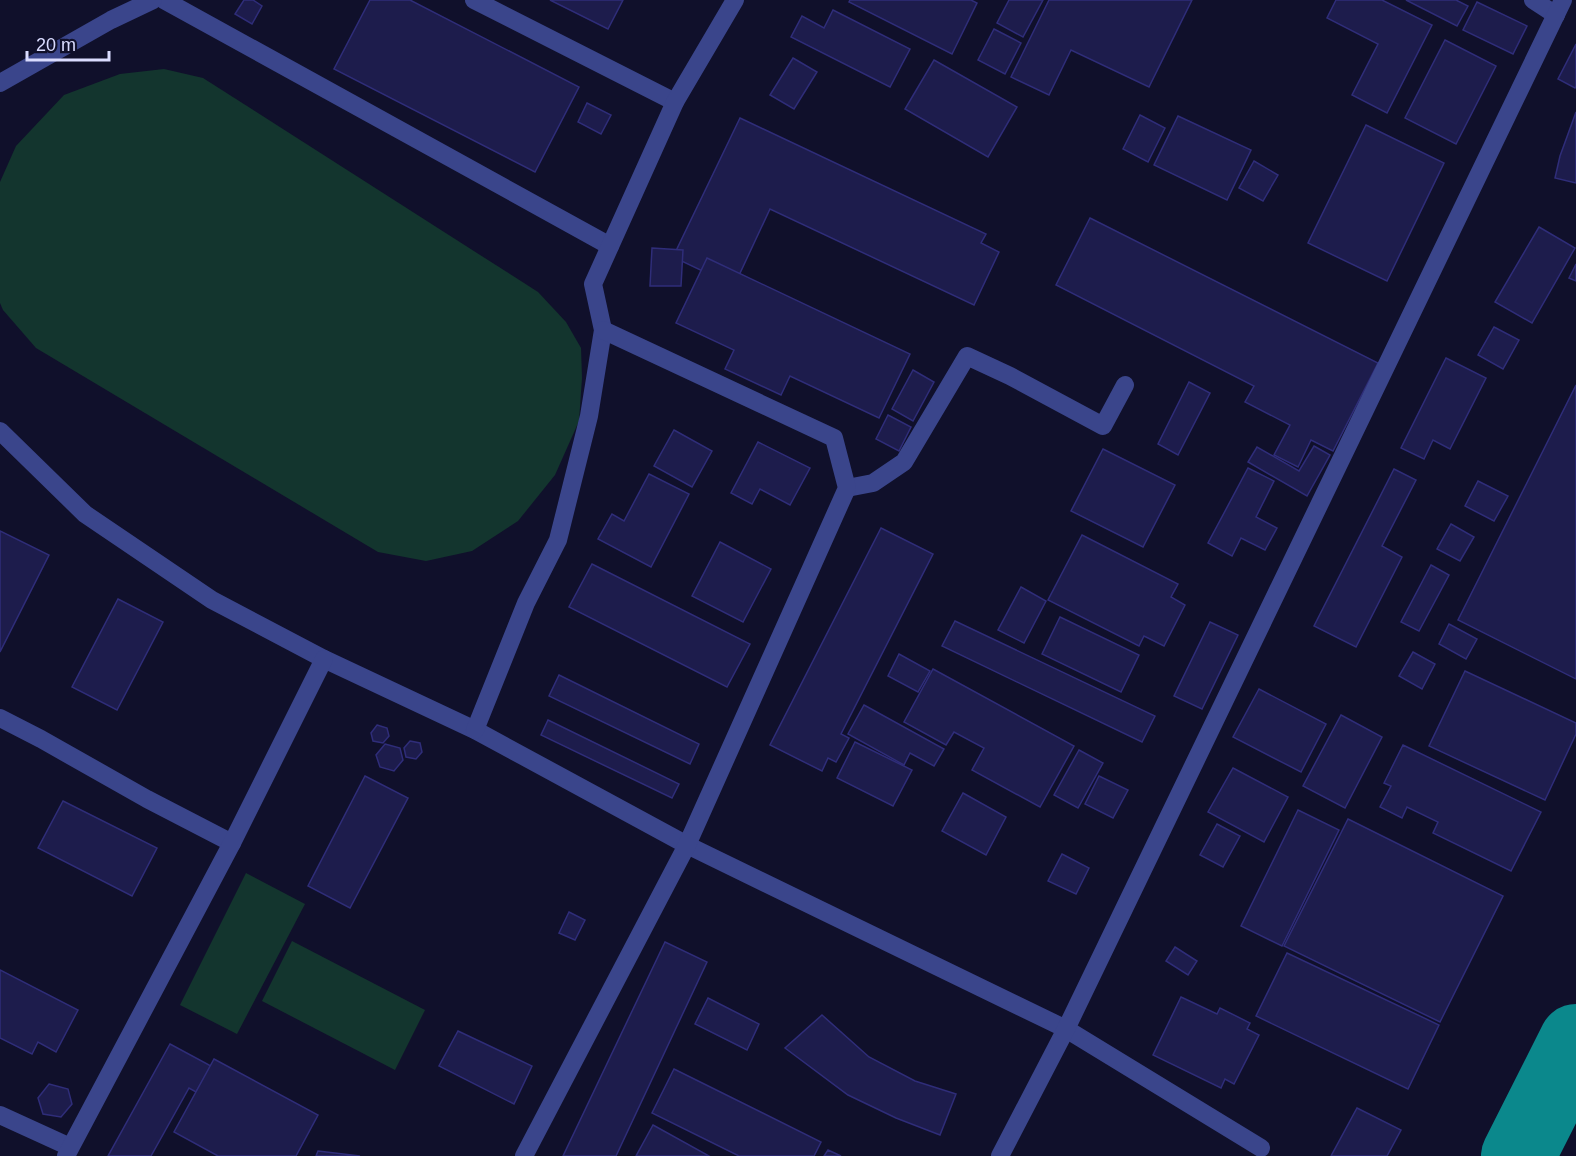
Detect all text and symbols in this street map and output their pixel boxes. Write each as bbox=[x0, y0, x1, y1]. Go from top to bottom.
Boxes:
scale bar bbox=[27, 24, 110, 62]
text: 20 m bbox=[36, 35, 76, 55]

